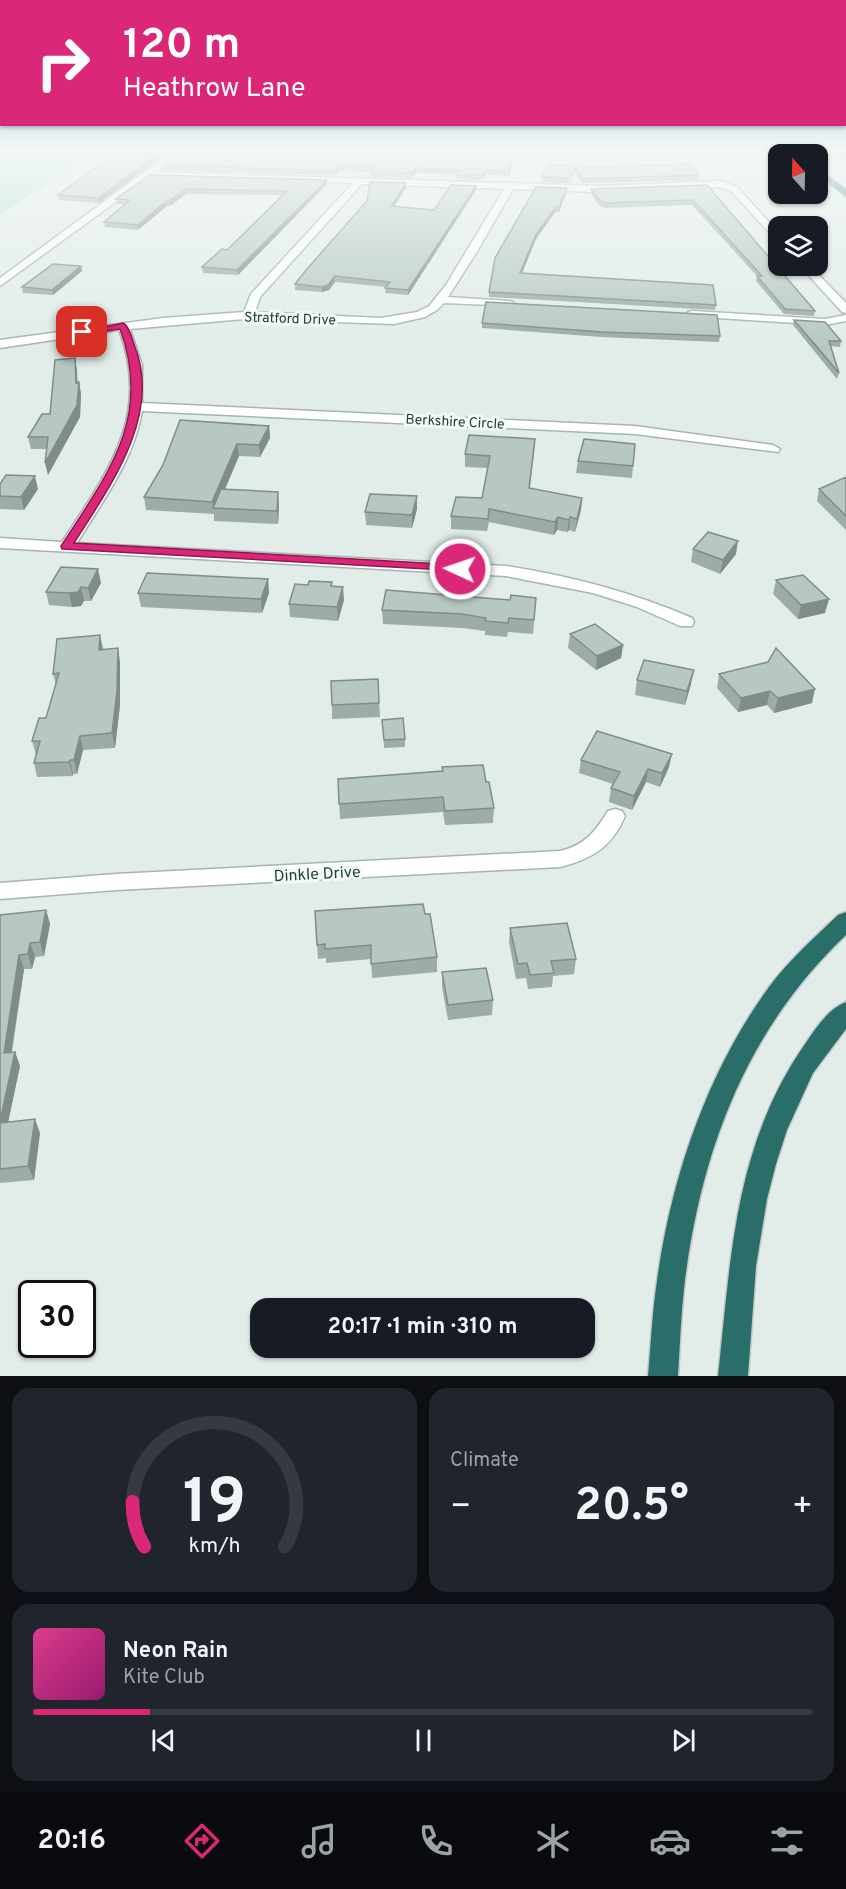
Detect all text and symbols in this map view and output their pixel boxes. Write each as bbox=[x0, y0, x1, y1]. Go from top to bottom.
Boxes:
text: 120 m bbox=[123, 20, 240, 73]
icon: right bbox=[24, 24, 102, 102]
text: Heathrow Lane bbox=[123, 72, 305, 106]
north arrow bbox=[768, 144, 828, 204]
map controls bbox=[768, 144, 828, 276]
button: layers bbox=[768, 216, 828, 276]
pin bbox=[56, 306, 107, 357]
street label: Stratford Drive bbox=[244, 309, 336, 330]
icon: arrive bbox=[65, 315, 98, 348]
street label: Berkshire Circle bbox=[405, 411, 505, 434]
position arrow bbox=[428, 537, 492, 601]
street label: Dinkle Drive bbox=[273, 863, 361, 887]
speed limit sign: 30 bbox=[18, 1280, 96, 1358]
text: 20:17 · 1 min · 310 m bbox=[328, 1314, 517, 1341]
text: Climate bbox=[450, 1448, 519, 1474]
text: 19 bbox=[183, 1466, 246, 1545]
text: 20.5° bbox=[574, 1479, 689, 1536]
text: − bbox=[450, 1487, 471, 1529]
text: + bbox=[792, 1487, 813, 1529]
text: km/h bbox=[188, 1533, 241, 1560]
text: Neon Rain bbox=[123, 1638, 228, 1665]
text: Kite Club bbox=[123, 1665, 205, 1691]
icon: previous bbox=[147, 1724, 180, 1757]
icon: pause bbox=[407, 1724, 440, 1757]
icon: next bbox=[667, 1724, 700, 1757]
icon: directions bbox=[181, 1820, 223, 1862]
icon: music bbox=[298, 1820, 340, 1862]
icon: phone bbox=[415, 1820, 457, 1862]
icon: climate bbox=[532, 1820, 574, 1862]
icon: car bbox=[649, 1820, 691, 1862]
icon: filters bbox=[766, 1820, 808, 1862]
text: 20:16 bbox=[38, 1824, 106, 1858]

